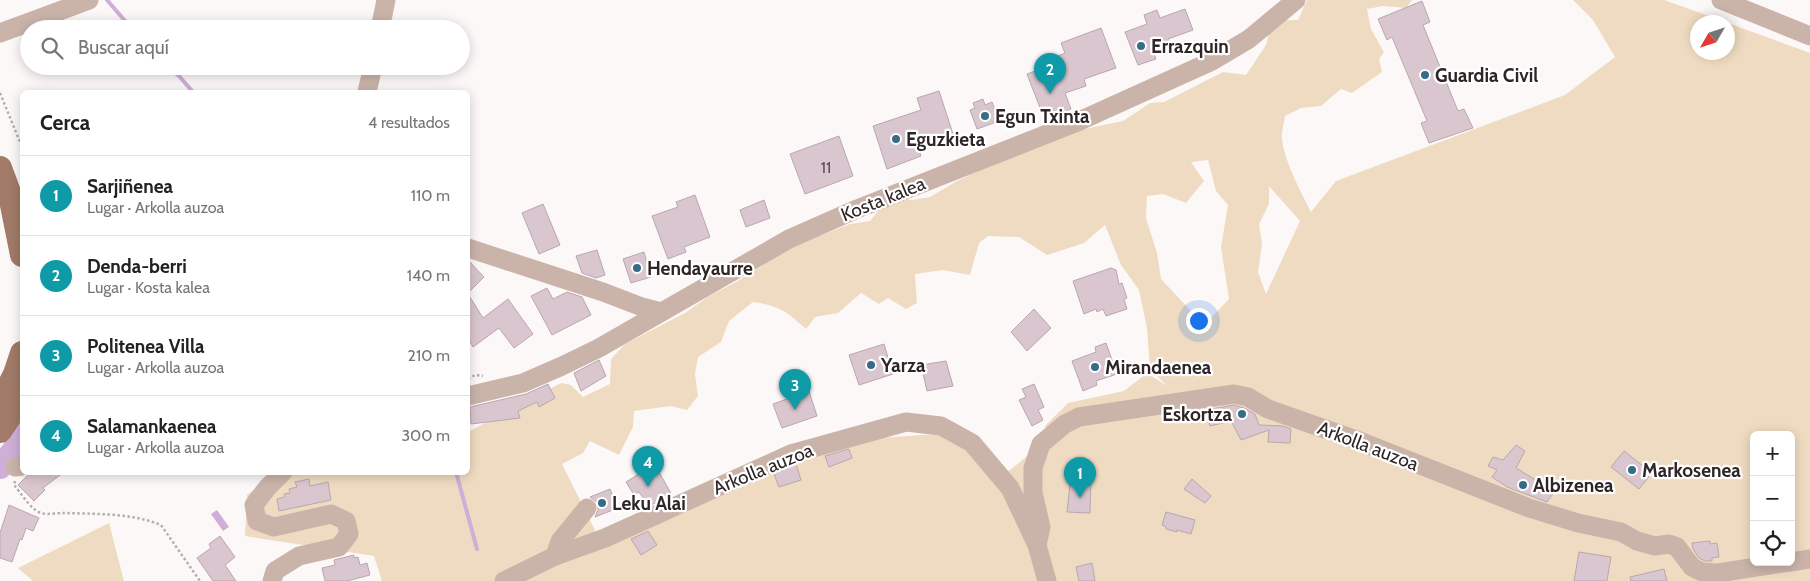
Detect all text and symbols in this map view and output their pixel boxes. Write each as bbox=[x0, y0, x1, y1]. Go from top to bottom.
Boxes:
north arrow bbox=[1690, 15, 1735, 60]
search box bbox=[20, 20, 470, 75]
icon: search bbox=[38, 34, 66, 62]
place label: Errazquin bbox=[1151, 35, 1229, 58]
text: Buscar aquí bbox=[78, 36, 169, 59]
marker: Errazquin bbox=[1135, 40, 1147, 52]
pin: 2 bbox=[1034, 53, 1066, 94]
place label: Guardia Civil bbox=[1435, 64, 1538, 87]
marker: Guardia Civil bbox=[1419, 69, 1431, 81]
place label: Egun Txinta bbox=[995, 105, 1090, 128]
text: Cerca bbox=[40, 110, 90, 135]
marker: Egun Txinta bbox=[979, 110, 991, 122]
text: 4 resultados bbox=[368, 113, 450, 132]
place label: Eguzkieta bbox=[906, 128, 986, 151]
marker: Eguzkieta bbox=[890, 133, 902, 145]
house number: 11 bbox=[821, 158, 831, 177]
street label: Kosta kalea bbox=[837, 172, 929, 226]
text: Sarjiñenea bbox=[87, 175, 173, 198]
text: 1 bbox=[53, 186, 59, 205]
text: 110 m bbox=[411, 186, 450, 205]
text: Lugar · Arkolla auzoa bbox=[87, 198, 224, 217]
text: Denda-berri bbox=[87, 255, 187, 278]
place label: Hendayaurre bbox=[647, 257, 753, 280]
marker: Hendayaurre bbox=[631, 262, 643, 274]
text: 2 bbox=[52, 266, 60, 285]
text: 140 m bbox=[407, 266, 450, 285]
text: Lugar · Kosta kalea bbox=[87, 278, 210, 297]
your location bbox=[1186, 308, 1212, 334]
text: Politenea Villa bbox=[87, 335, 205, 358]
text: 3 bbox=[52, 346, 60, 365]
text: 210 m bbox=[408, 346, 450, 365]
place label: Yarza bbox=[880, 354, 926, 377]
place label: Mirandaenea bbox=[1105, 356, 1212, 379]
text: Lugar · Arkolla auzoa bbox=[87, 358, 224, 377]
marker: Yarza bbox=[865, 359, 877, 371]
marker: Mirandaenea bbox=[1089, 361, 1101, 373]
pin: 3 bbox=[779, 369, 811, 410]
place label: Eskortza bbox=[1162, 403, 1233, 426]
marker: Eskortza bbox=[1236, 408, 1248, 420]
text: Salamankaenea bbox=[87, 415, 217, 438]
street label: Arkolla auzoa bbox=[1314, 416, 1422, 476]
text: 4 bbox=[51, 426, 61, 445]
text: 300 m bbox=[401, 426, 450, 445]
map controls bbox=[1750, 431, 1795, 566]
button: + bbox=[1750, 431, 1795, 476]
text: Lugar · Arkolla auzoa bbox=[87, 438, 224, 457]
street label: Arkolla auzoa bbox=[710, 438, 816, 500]
pin: 4 bbox=[632, 446, 664, 487]
pin: 1 bbox=[1064, 457, 1096, 498]
place label: Markosenea bbox=[1642, 459, 1741, 482]
marker: Markosenea bbox=[1626, 464, 1638, 476]
place label: Albizenea bbox=[1533, 474, 1614, 497]
button: − bbox=[1750, 476, 1795, 521]
marker: Albizenea bbox=[1517, 479, 1529, 491]
place label: Leku Alai bbox=[612, 492, 686, 515]
marker: Leku Alai bbox=[596, 497, 608, 509]
button: locate bbox=[1750, 521, 1795, 566]

